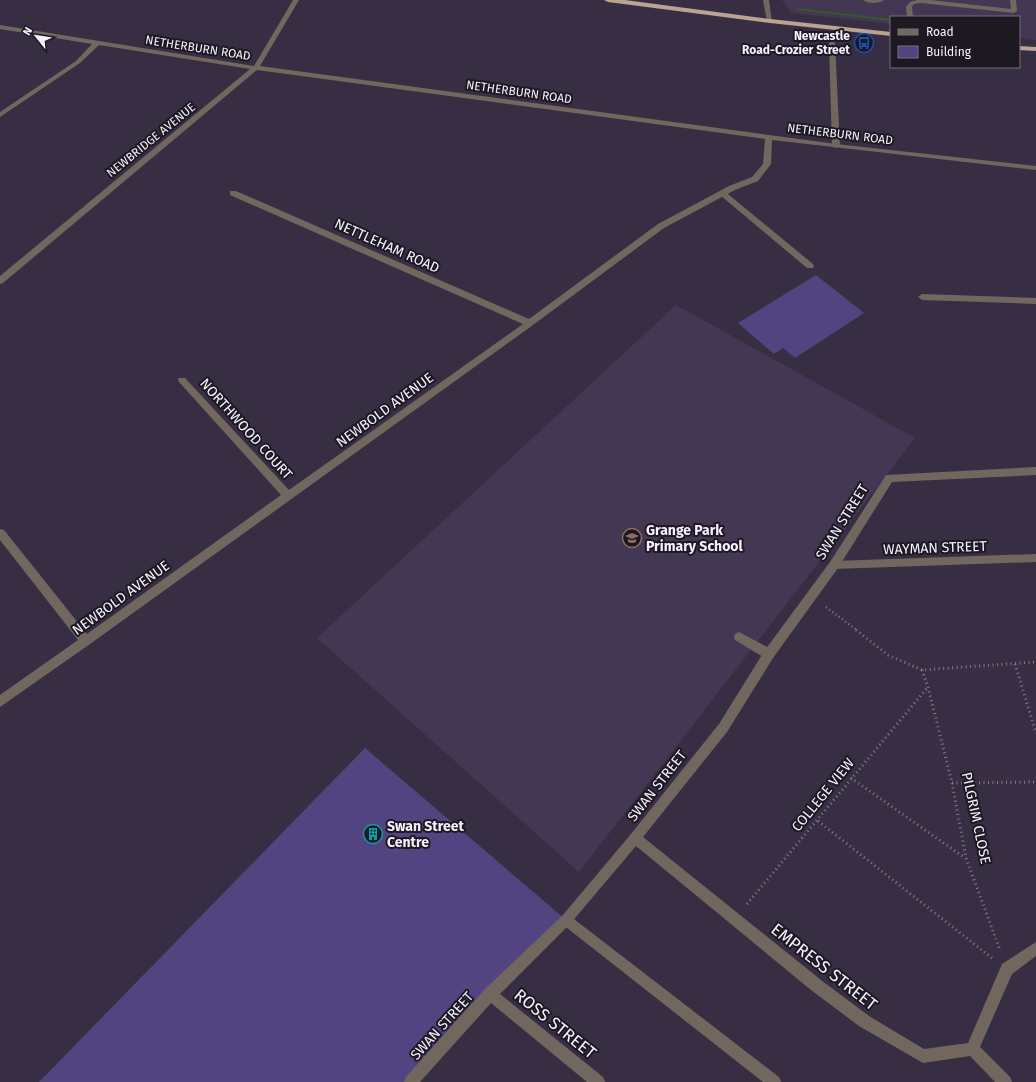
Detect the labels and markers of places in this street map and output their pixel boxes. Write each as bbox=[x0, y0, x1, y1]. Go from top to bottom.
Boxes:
place label: Newcastle Road-Crozier Street bbox=[742, 29, 850, 57]
bus stop icon: Newcastle Road-Crozier Street bbox=[853, 32, 875, 54]
place label: Grange Park Primary School bbox=[646, 522, 744, 555]
school or university icon: Grange Park Primary School bbox=[621, 527, 643, 549]
place label: Swan Street Centre bbox=[387, 818, 464, 851]
building icon: Swan Street Centre bbox=[362, 823, 384, 845]

